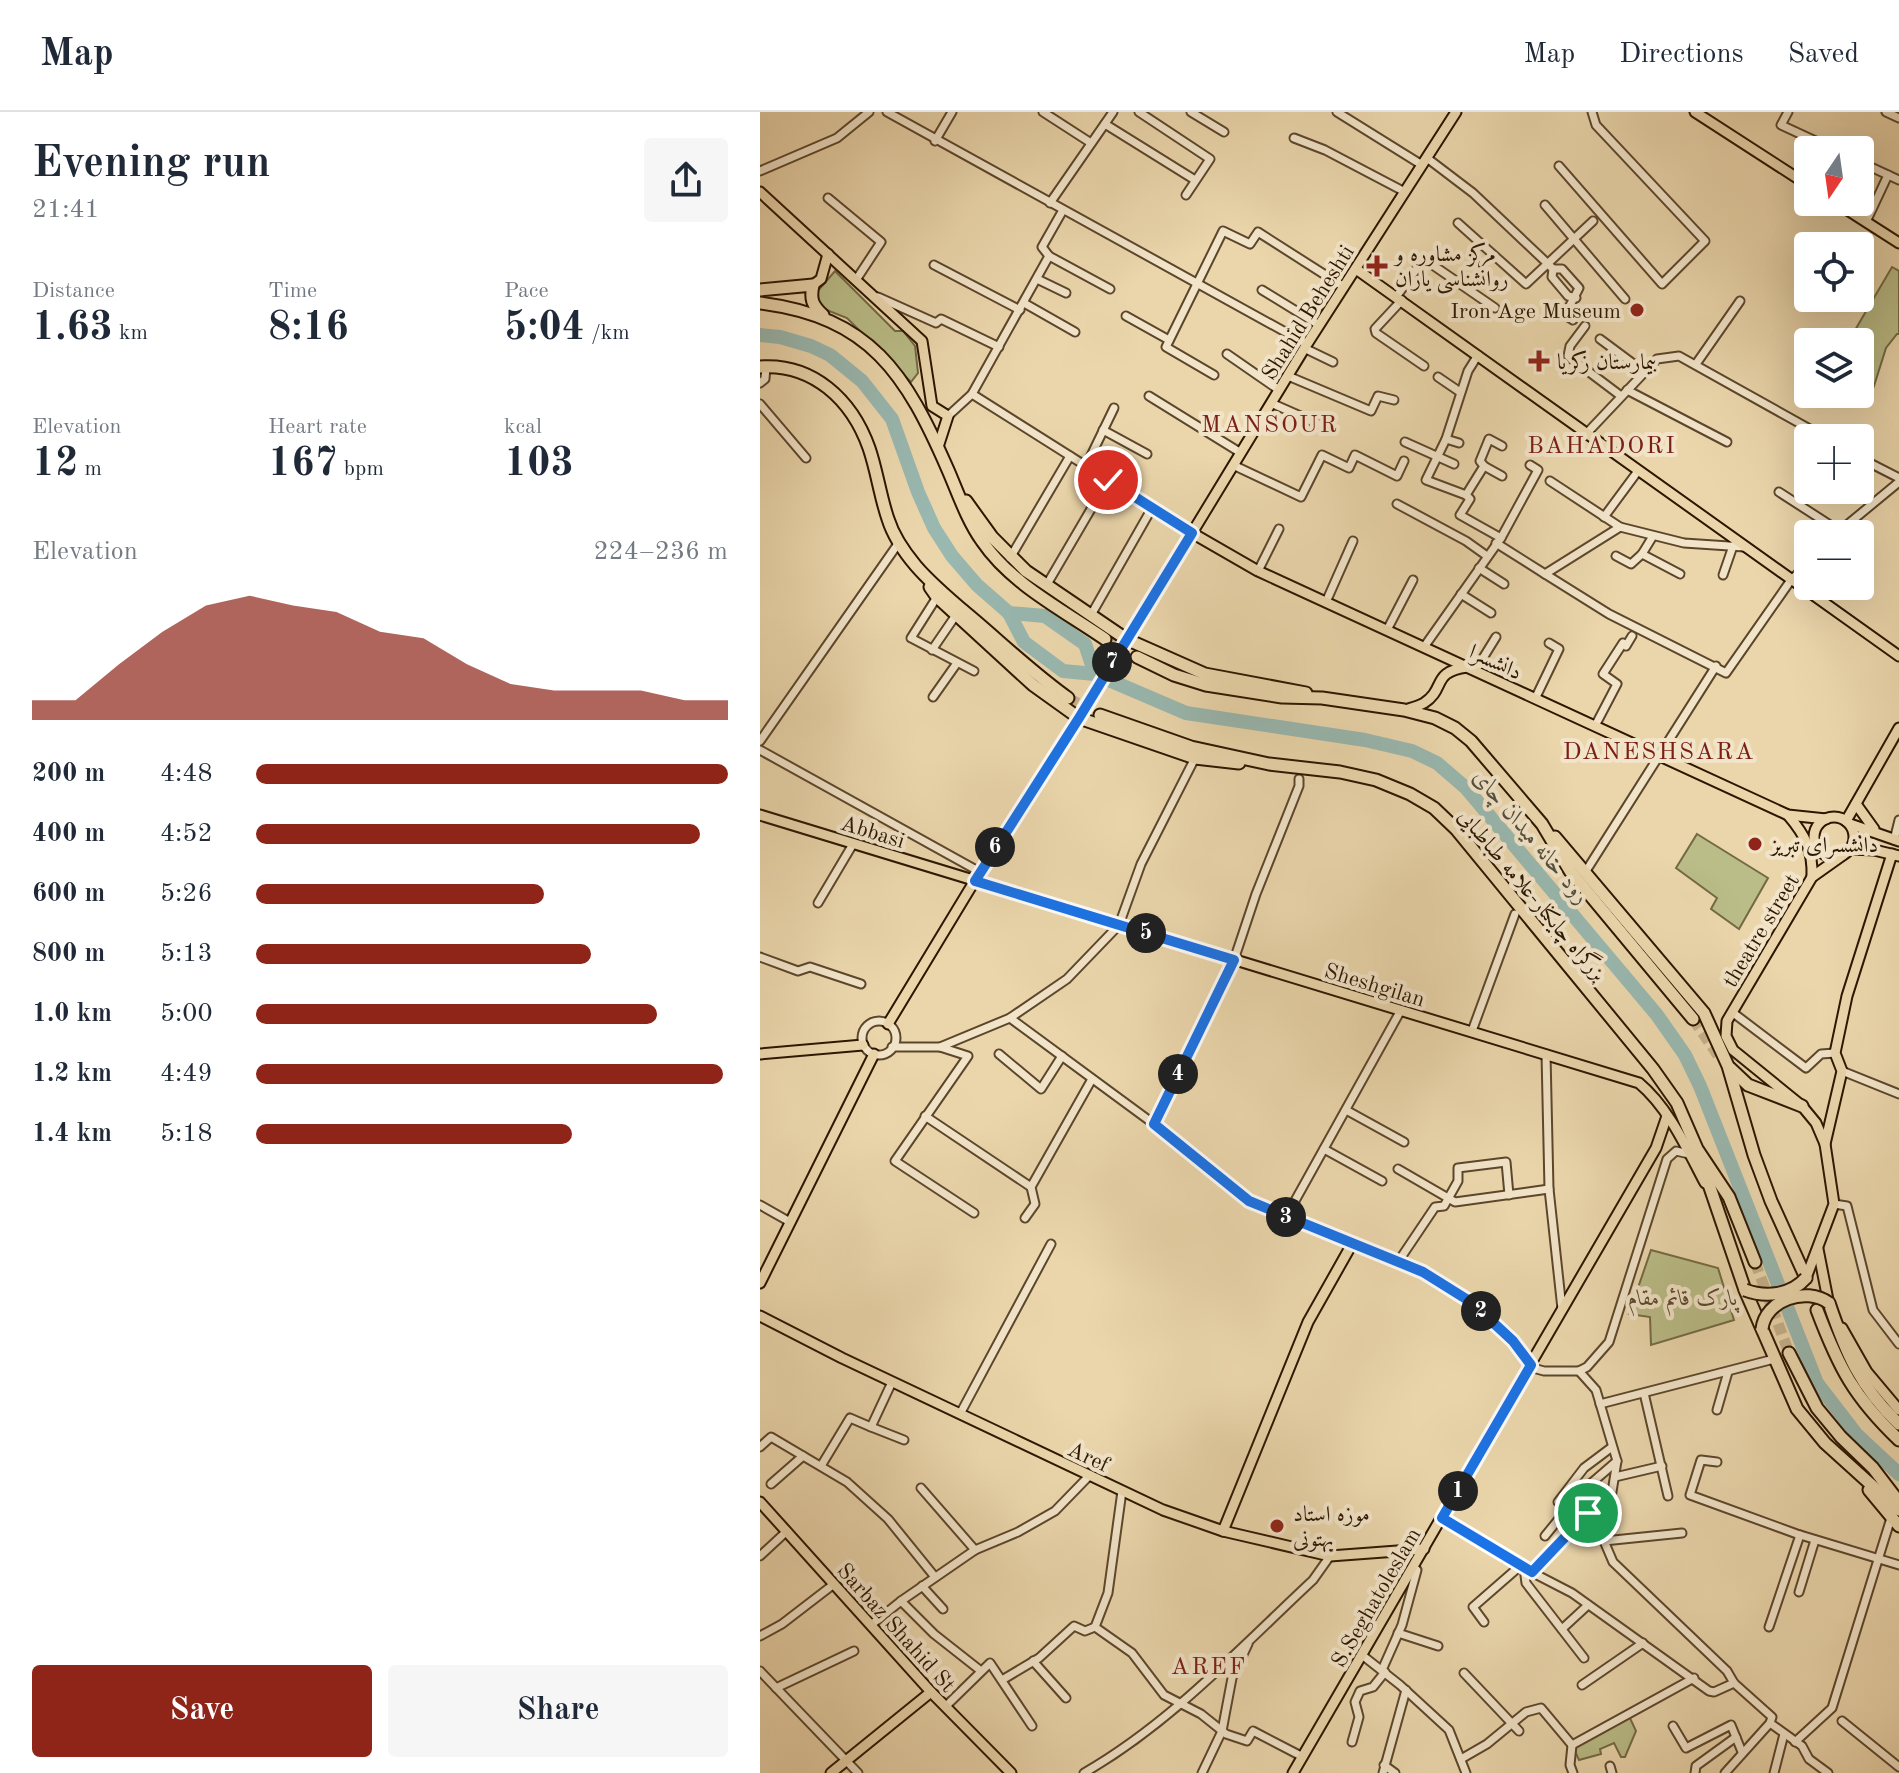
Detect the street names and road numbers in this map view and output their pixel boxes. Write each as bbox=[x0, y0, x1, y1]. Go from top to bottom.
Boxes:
street label: Shahid Beheshti bbox=[1258, 242, 1359, 384]
street label: دانشسرا bbox=[1464, 641, 1525, 686]
street label: بزرگراه چایکنار-علامه طباطبایی bbox=[1451, 802, 1613, 987]
street label: Abbasi bbox=[838, 813, 907, 853]
street label: theatre street bbox=[1719, 871, 1804, 992]
street label: Sheshgilan bbox=[1322, 960, 1427, 1012]
street label: Aref bbox=[1064, 1439, 1113, 1477]
street label: S.Seghatoleslam bbox=[1328, 1525, 1425, 1671]
street label: Sarbaz Shahid St bbox=[832, 1560, 959, 1697]

